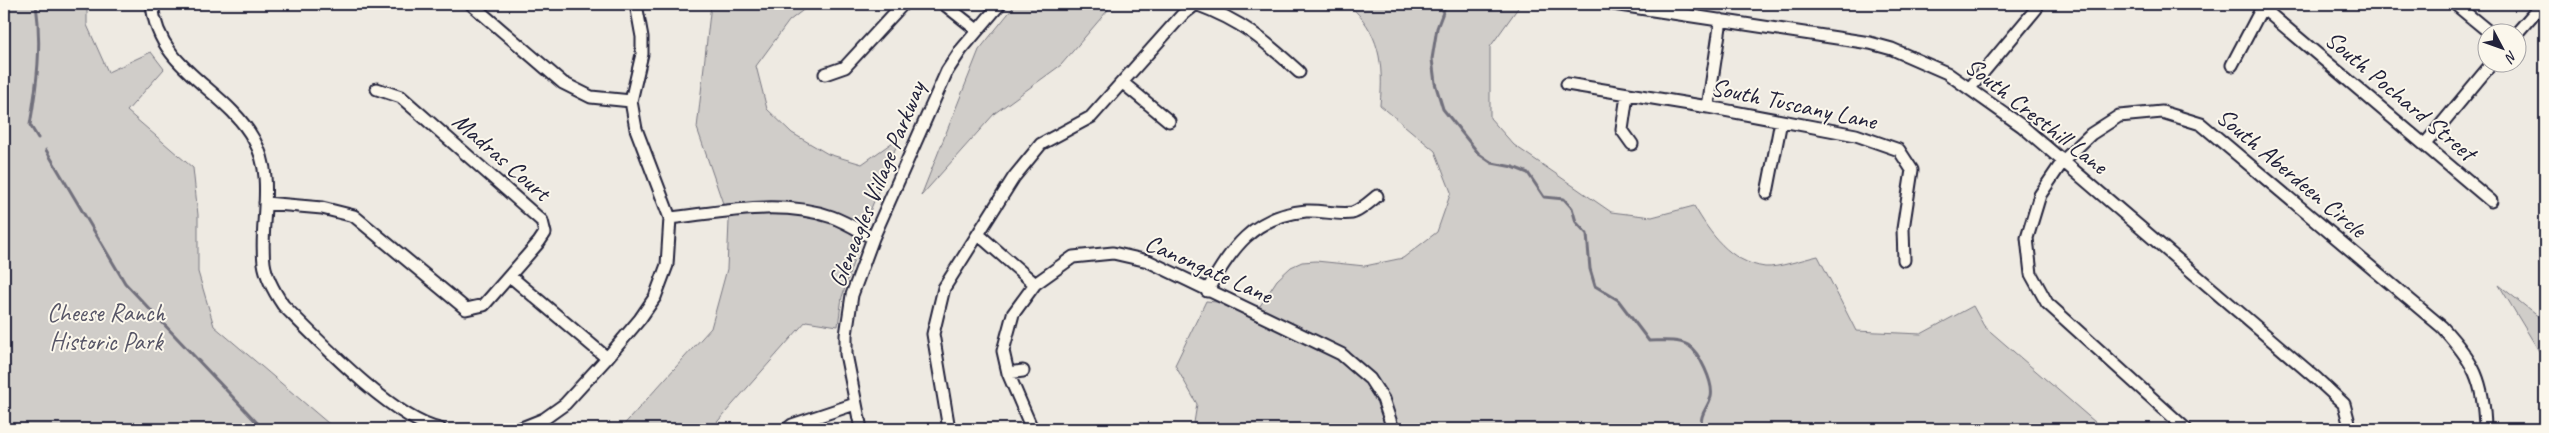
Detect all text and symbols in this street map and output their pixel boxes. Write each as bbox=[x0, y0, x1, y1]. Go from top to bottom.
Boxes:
north arrow bbox=[2476, 22, 2526, 72]
street label: South Pochard Street bbox=[2318, 23, 2485, 171]
text: N bbox=[2501, 47, 2521, 67]
street label: South Cresthill Lane bbox=[1959, 50, 2116, 183]
street label: South Tuscany Lane bbox=[1708, 71, 1881, 138]
street label: Gleneagles Village Parkway bbox=[821, 75, 934, 292]
street label: South Aberdeen Circle bbox=[2210, 101, 2374, 246]
street label: Madras Court bbox=[446, 105, 559, 210]
street label: Canongate Lane bbox=[1140, 227, 1279, 312]
park label: Cheese Ranch Historic Park bbox=[47, 297, 167, 358]

